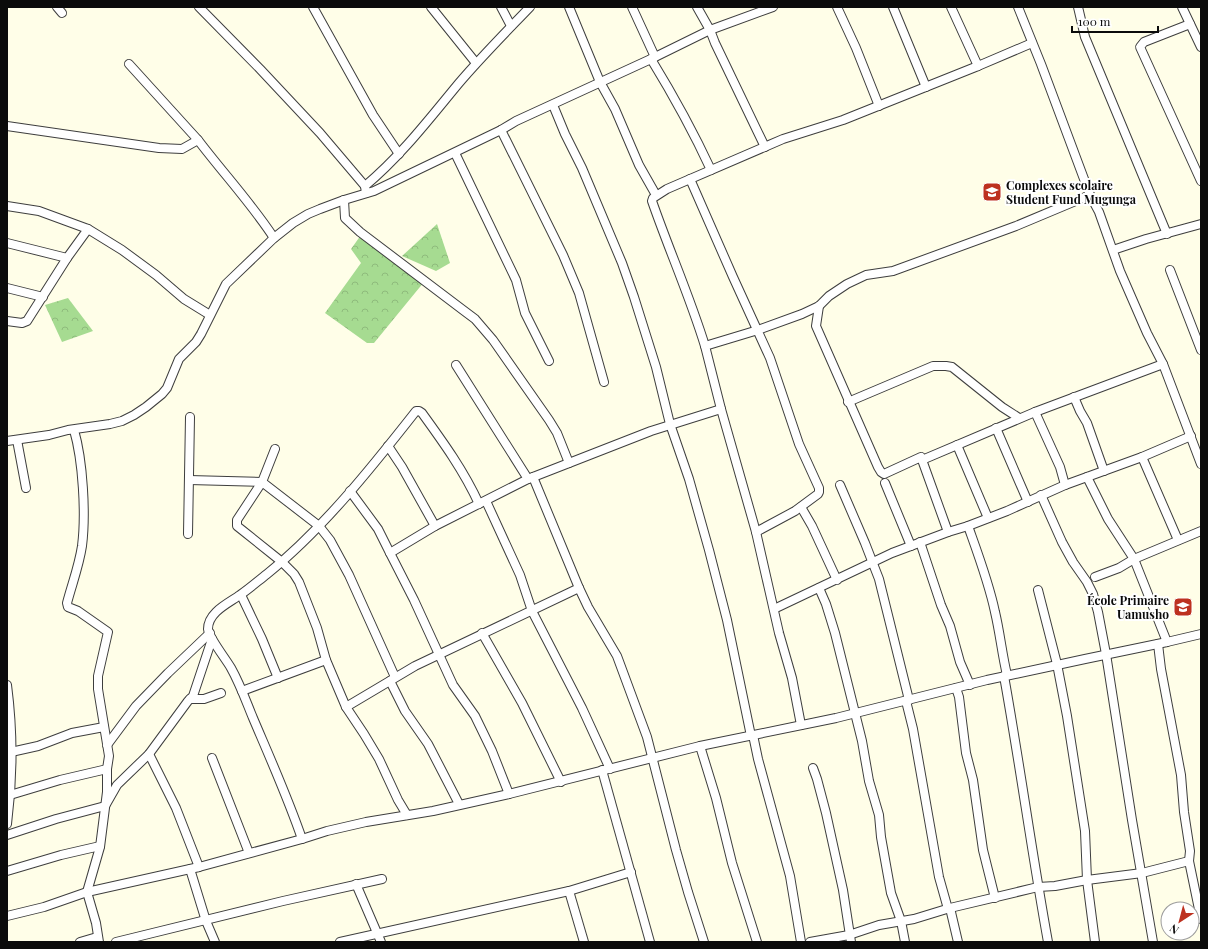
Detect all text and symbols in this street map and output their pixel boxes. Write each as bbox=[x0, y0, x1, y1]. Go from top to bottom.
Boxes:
scale bar bbox=[1072, 8, 1158, 34]
text: 100 m bbox=[1078, 13, 1111, 29]
place label: Complexes scolaire Student Fund Mugunga bbox=[1006, 177, 1137, 207]
school or university icon: Complexes scolaire Student Fund Mugunga bbox=[981, 181, 1003, 203]
place label: École Primaire Uamusho bbox=[1087, 592, 1169, 622]
school or university icon: École Primaire Uamusho bbox=[1172, 596, 1194, 618]
north arrow bbox=[1160, 901, 1200, 941]
text: N bbox=[1166, 921, 1181, 938]

